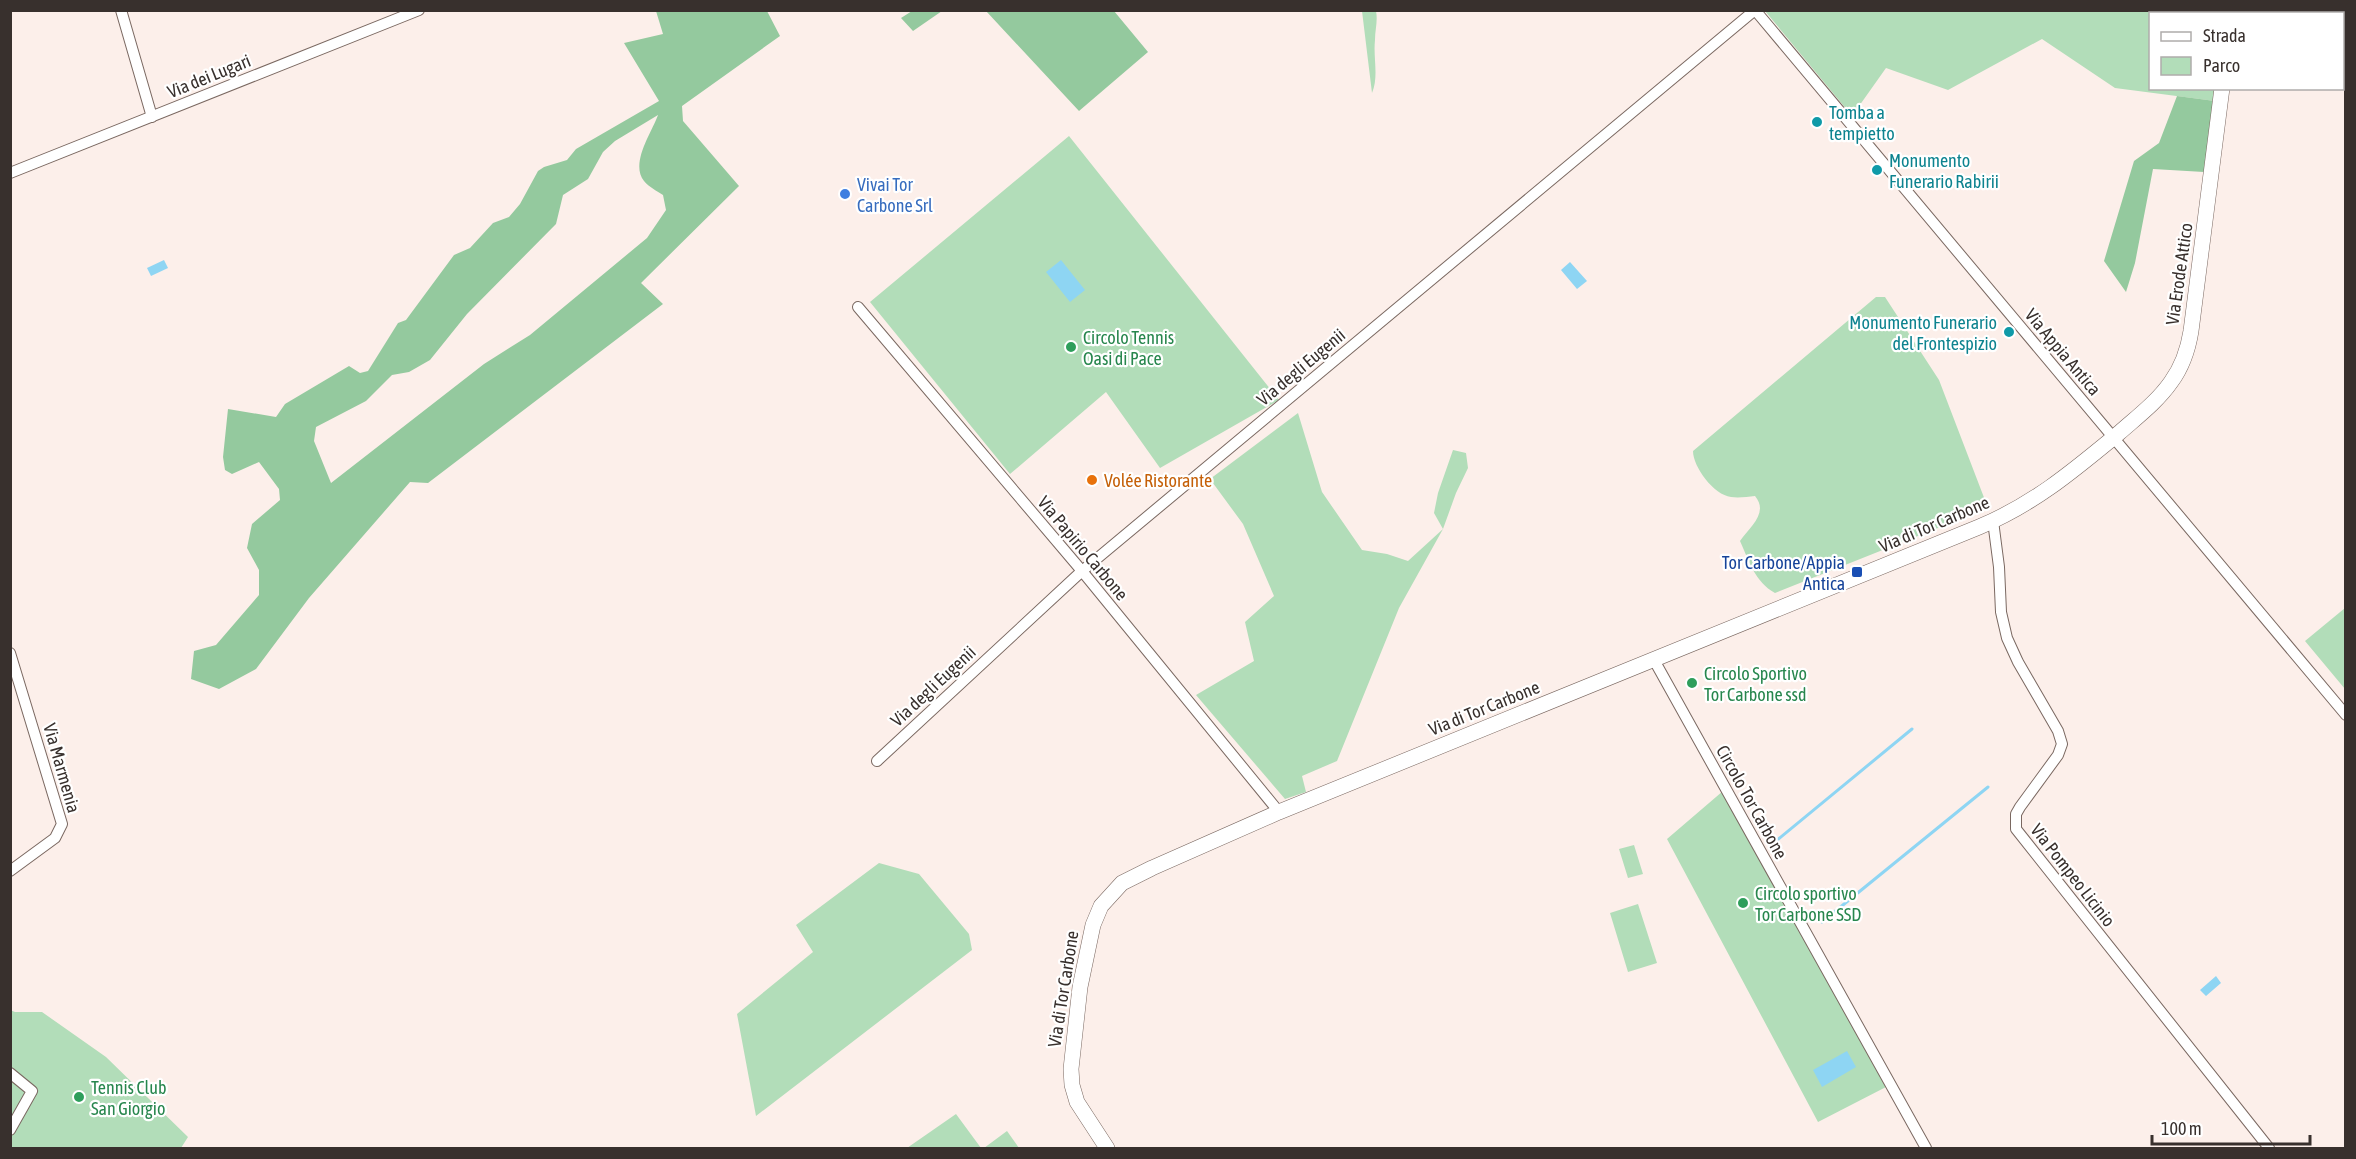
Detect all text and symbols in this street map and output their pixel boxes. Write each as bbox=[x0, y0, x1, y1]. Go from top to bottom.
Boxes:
legend bbox=[2149, 12, 2344, 90]
text: Strada bbox=[2203, 25, 2246, 46]
street label: Via dei Lugari bbox=[164, 50, 254, 102]
text: Parco bbox=[2203, 55, 2240, 76]
place label: Tomba a tempietto bbox=[1829, 102, 1895, 144]
marker: Tomba a tempietto bbox=[1810, 115, 1824, 129]
place label: Monumento Funerario Rabirii bbox=[1889, 150, 1999, 192]
marker: Monumento Funerario Rabirii bbox=[1870, 163, 1884, 177]
place label: Vivai Tor Carbone Srl bbox=[857, 174, 933, 216]
marker: Vivai Tor Carbone Srl bbox=[838, 187, 852, 201]
street label: Via Erode Attico bbox=[2161, 222, 2197, 326]
street label: Via Appia Antica bbox=[2021, 304, 2105, 400]
place label: Monumento Funerario del Frontespizio bbox=[1849, 312, 1997, 354]
street label: Via degli Eugenii bbox=[1253, 324, 1349, 410]
marker: Monumento Funerario del Frontespizio bbox=[2002, 325, 2016, 339]
place label: Circolo Tennis Oasi di Pace bbox=[1083, 327, 1174, 369]
marker: Circolo Tennis Oasi di Pace bbox=[1064, 340, 1078, 354]
place label: Volée Ristorante bbox=[1104, 470, 1212, 491]
marker: Volée Ristorante bbox=[1085, 473, 1099, 487]
street label: Via di Tor Carbone bbox=[1876, 491, 1992, 557]
street label: Via Papirio Carbone bbox=[1033, 492, 1133, 604]
place label: Tor Carbone/Appia Antica bbox=[1722, 552, 1845, 594]
marker: Tor Carbone/Appia Antica bbox=[1850, 565, 1864, 579]
street label: Via degli Eugenii bbox=[886, 641, 980, 731]
place label: Circolo Sportivo Tor Carbone ssd bbox=[1704, 663, 1807, 705]
street label: Via di Tor Carbone bbox=[1426, 676, 1542, 740]
marker: Circolo Sportivo Tor Carbone ssd bbox=[1685, 676, 1699, 690]
street label: Via Marmenia bbox=[39, 721, 85, 815]
street label: Circolo Tor Carbone bbox=[1712, 741, 1792, 863]
street label: Via Pompeo Licinio bbox=[2026, 819, 2120, 931]
place label: Circolo sportivo Tor Carbone SSD bbox=[1755, 883, 1861, 925]
marker: Circolo sportivo Tor Carbone SSD bbox=[1736, 896, 1750, 910]
street label: Via di Tor Carbone bbox=[1043, 929, 1083, 1049]
place label: Tennis Club San Giorgio bbox=[91, 1077, 167, 1119]
marker: Tennis Club San Giorgio bbox=[72, 1090, 86, 1104]
scale bar bbox=[2152, 1108, 2310, 1146]
text: 100 m bbox=[2161, 1118, 2202, 1139]

